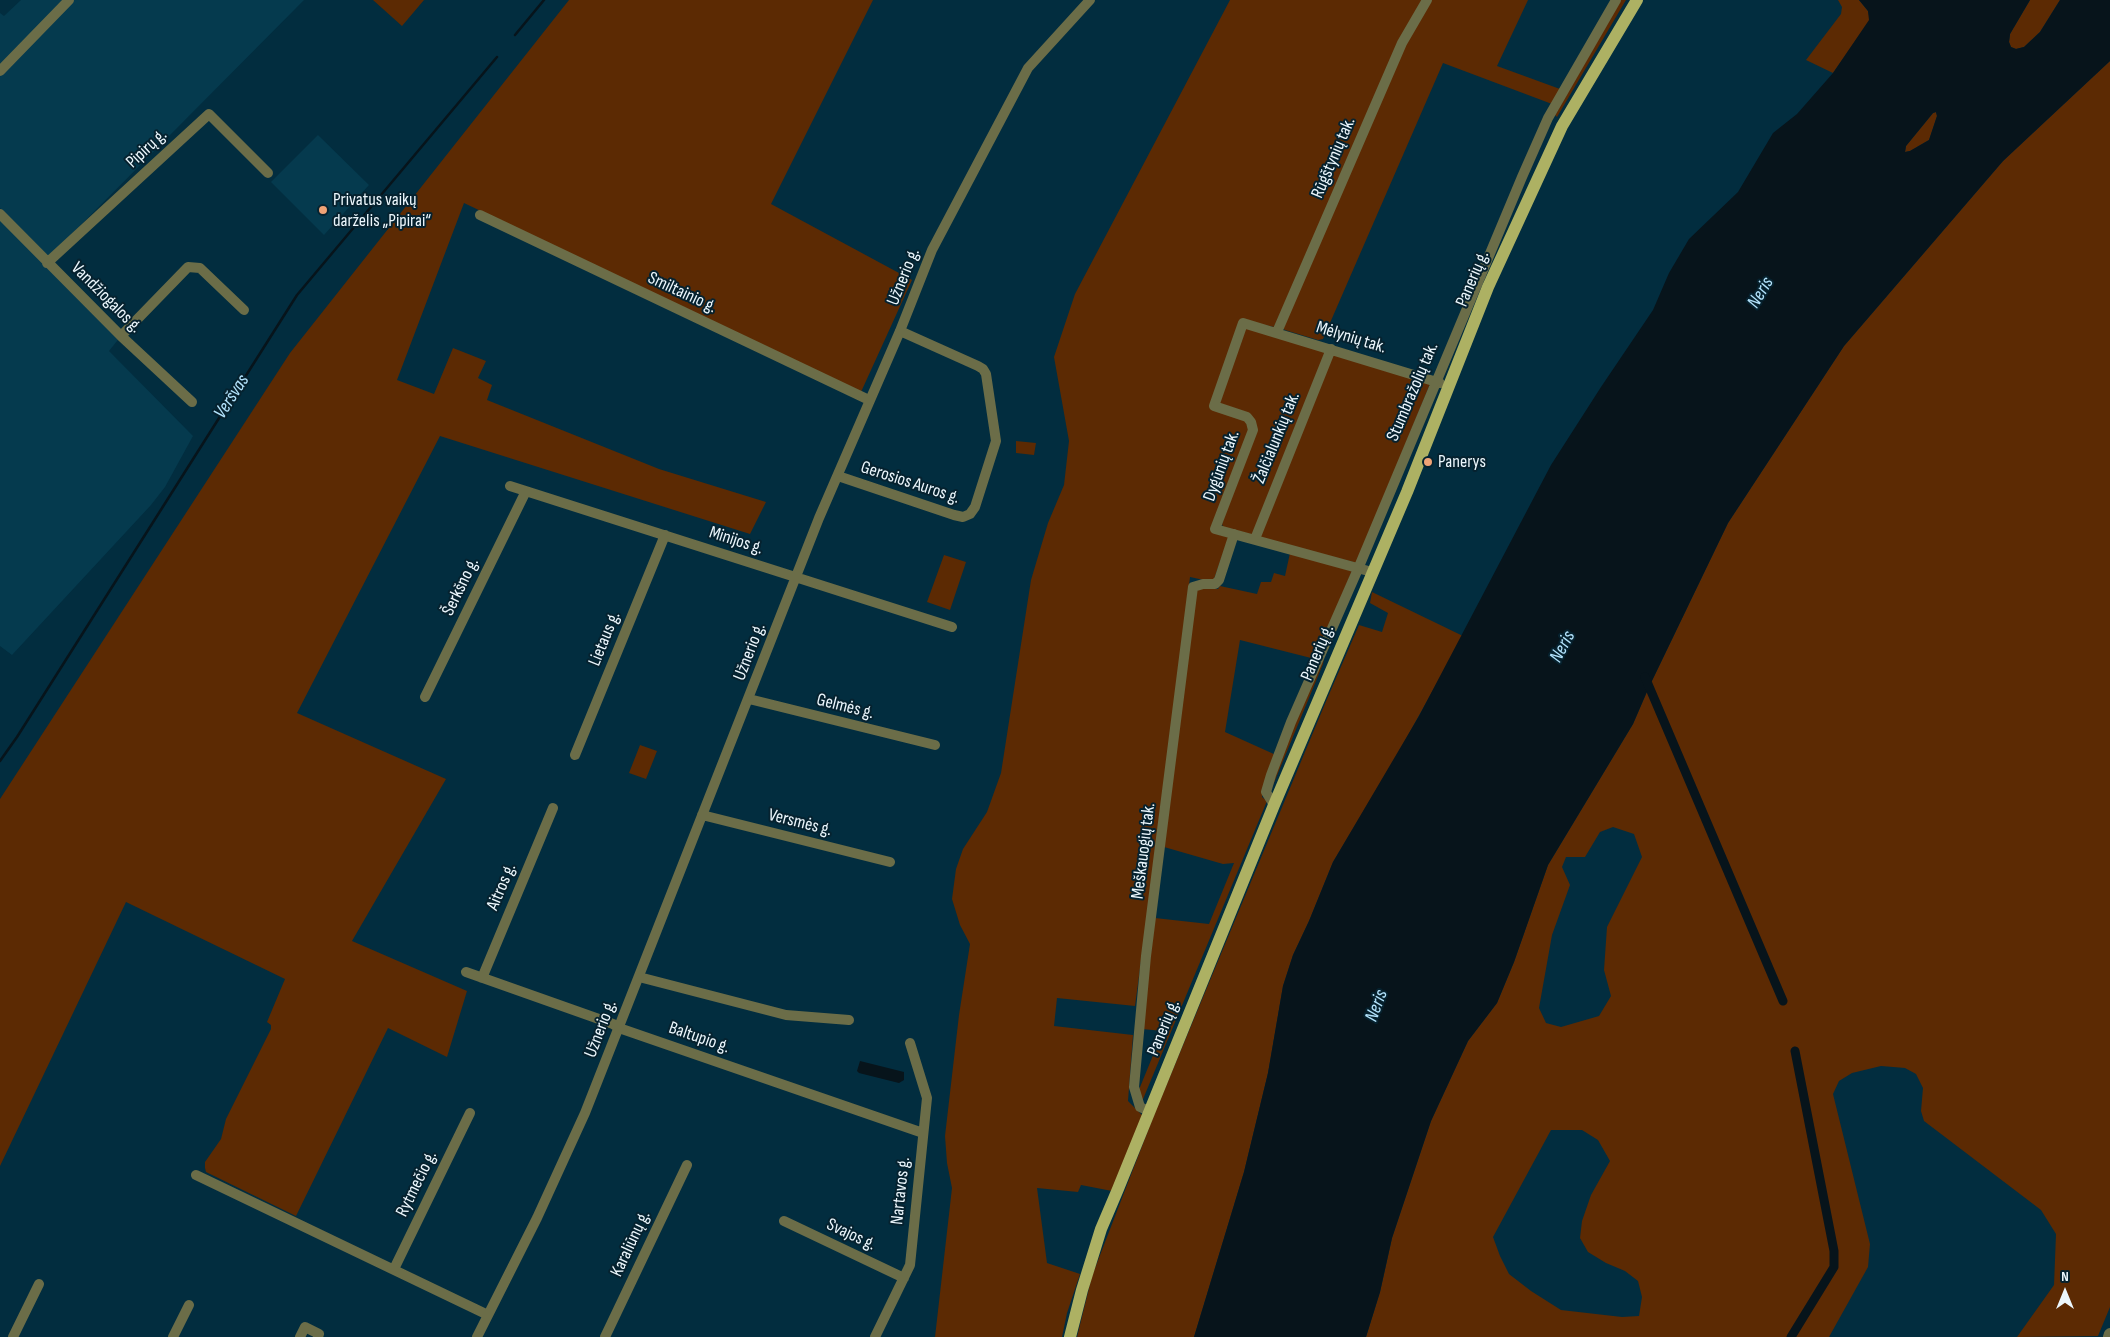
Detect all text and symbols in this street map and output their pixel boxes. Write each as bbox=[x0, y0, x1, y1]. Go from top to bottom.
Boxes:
street label: Rūgštynių tak. bbox=[1307, 114, 1361, 202]
street label: Pipirų g. bbox=[122, 125, 172, 173]
place label: Privatus vaikų darželis „Pipirai“ bbox=[333, 189, 431, 232]
marker: Privatus vaikų darželis „Pipirai“ bbox=[317, 204, 329, 216]
street label: Užnerio g. bbox=[883, 245, 925, 309]
street label: Panerių g. bbox=[1452, 248, 1494, 310]
street label: Vandžiogalos g. bbox=[66, 258, 146, 338]
street label: Smiltainio g. bbox=[644, 268, 720, 318]
water label: Neris bbox=[1743, 273, 1779, 313]
street label: Mėlynių tak. bbox=[1313, 317, 1389, 359]
street label: Stumbražolių tak. bbox=[1382, 339, 1444, 445]
water label: Veršvas bbox=[209, 371, 255, 423]
street label: Žalčialunkių tak. bbox=[1249, 389, 1305, 487]
street label: Dygūnių tak. bbox=[1199, 428, 1245, 504]
place label: Panerys bbox=[1438, 451, 1486, 473]
marker: Panerys bbox=[1422, 456, 1434, 468]
street label: Gerosios Auros g. bbox=[858, 457, 962, 509]
street label: Minijos g. bbox=[706, 522, 766, 560]
street label: Šerkšno g. bbox=[438, 554, 484, 620]
street label: Lietaus g. bbox=[584, 609, 626, 669]
street label: Užnerio g. bbox=[729, 620, 771, 684]
street label: Panerių g. bbox=[1297, 622, 1339, 684]
water label: Neris bbox=[1545, 627, 1581, 667]
street label: Gelmės g. bbox=[814, 689, 876, 725]
street label: Meškauogių tak. bbox=[1127, 802, 1161, 900]
street label: Versmės g. bbox=[766, 805, 834, 841]
street label: Aitros g. bbox=[483, 860, 521, 914]
water label: Neris bbox=[1361, 987, 1393, 1025]
street label: Užnerio g. bbox=[580, 997, 622, 1061]
street label: Panerių g. bbox=[1143, 997, 1185, 1059]
street label: Baltupio g. bbox=[666, 1018, 732, 1058]
street label: Rytmečio g. bbox=[392, 1147, 442, 1221]
street label: Nartavos g. bbox=[887, 1156, 915, 1226]
street label: Karaliūnų g. bbox=[606, 1208, 656, 1280]
street label: Svajos g. bbox=[823, 1214, 879, 1256]
north arrow bbox=[2040, 1267, 2090, 1317]
text: N bbox=[2061, 1268, 2069, 1285]

